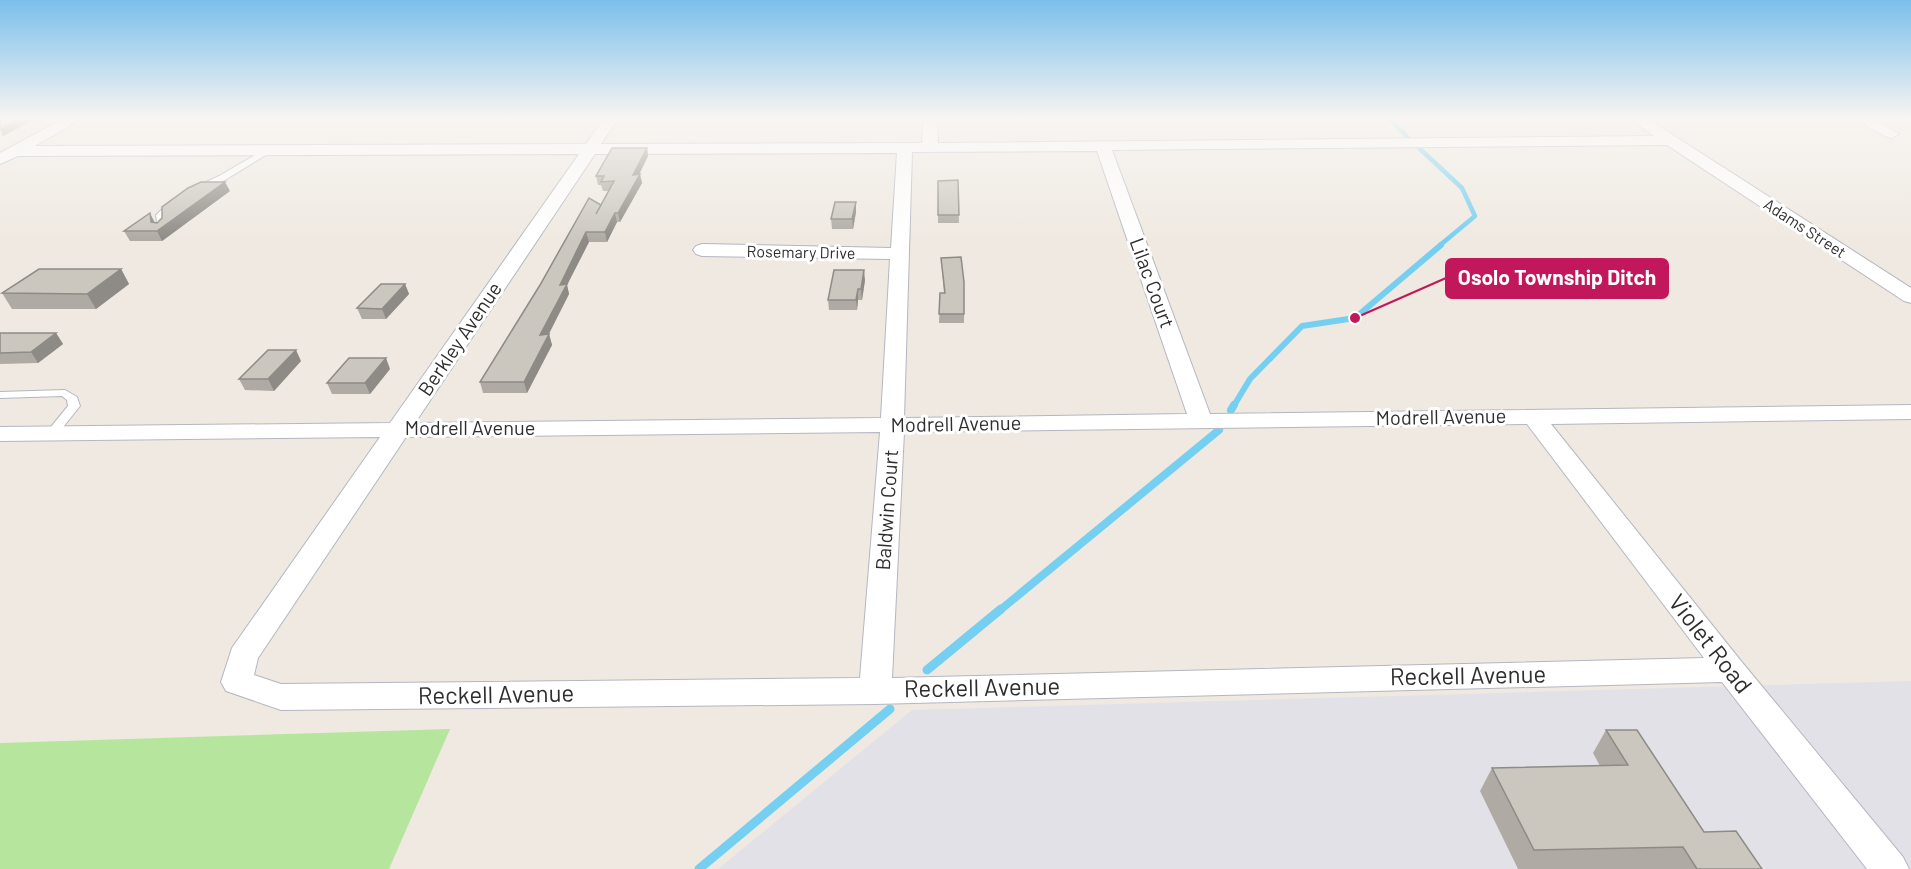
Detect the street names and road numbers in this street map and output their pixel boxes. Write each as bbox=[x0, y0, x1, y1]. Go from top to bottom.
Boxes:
street label: Adams Street bbox=[1761, 194, 1850, 261]
street label: Lilac Court bbox=[1126, 234, 1180, 331]
street label: Rosemary Drive bbox=[747, 241, 855, 262]
street label: Berkley Avenue bbox=[412, 277, 506, 400]
street label: Modrell Avenue bbox=[1375, 403, 1507, 429]
street label: Modrell Avenue bbox=[890, 410, 1022, 436]
street label: Modrell Avenue bbox=[405, 415, 535, 439]
street label: Baldwin Court bbox=[870, 449, 902, 571]
street label: Violet Road bbox=[1663, 588, 1759, 699]
street label: Reckell Avenue bbox=[1390, 659, 1546, 690]
street label: Reckell Avenue bbox=[904, 671, 1060, 702]
street label: Reckell Avenue bbox=[418, 678, 574, 709]

